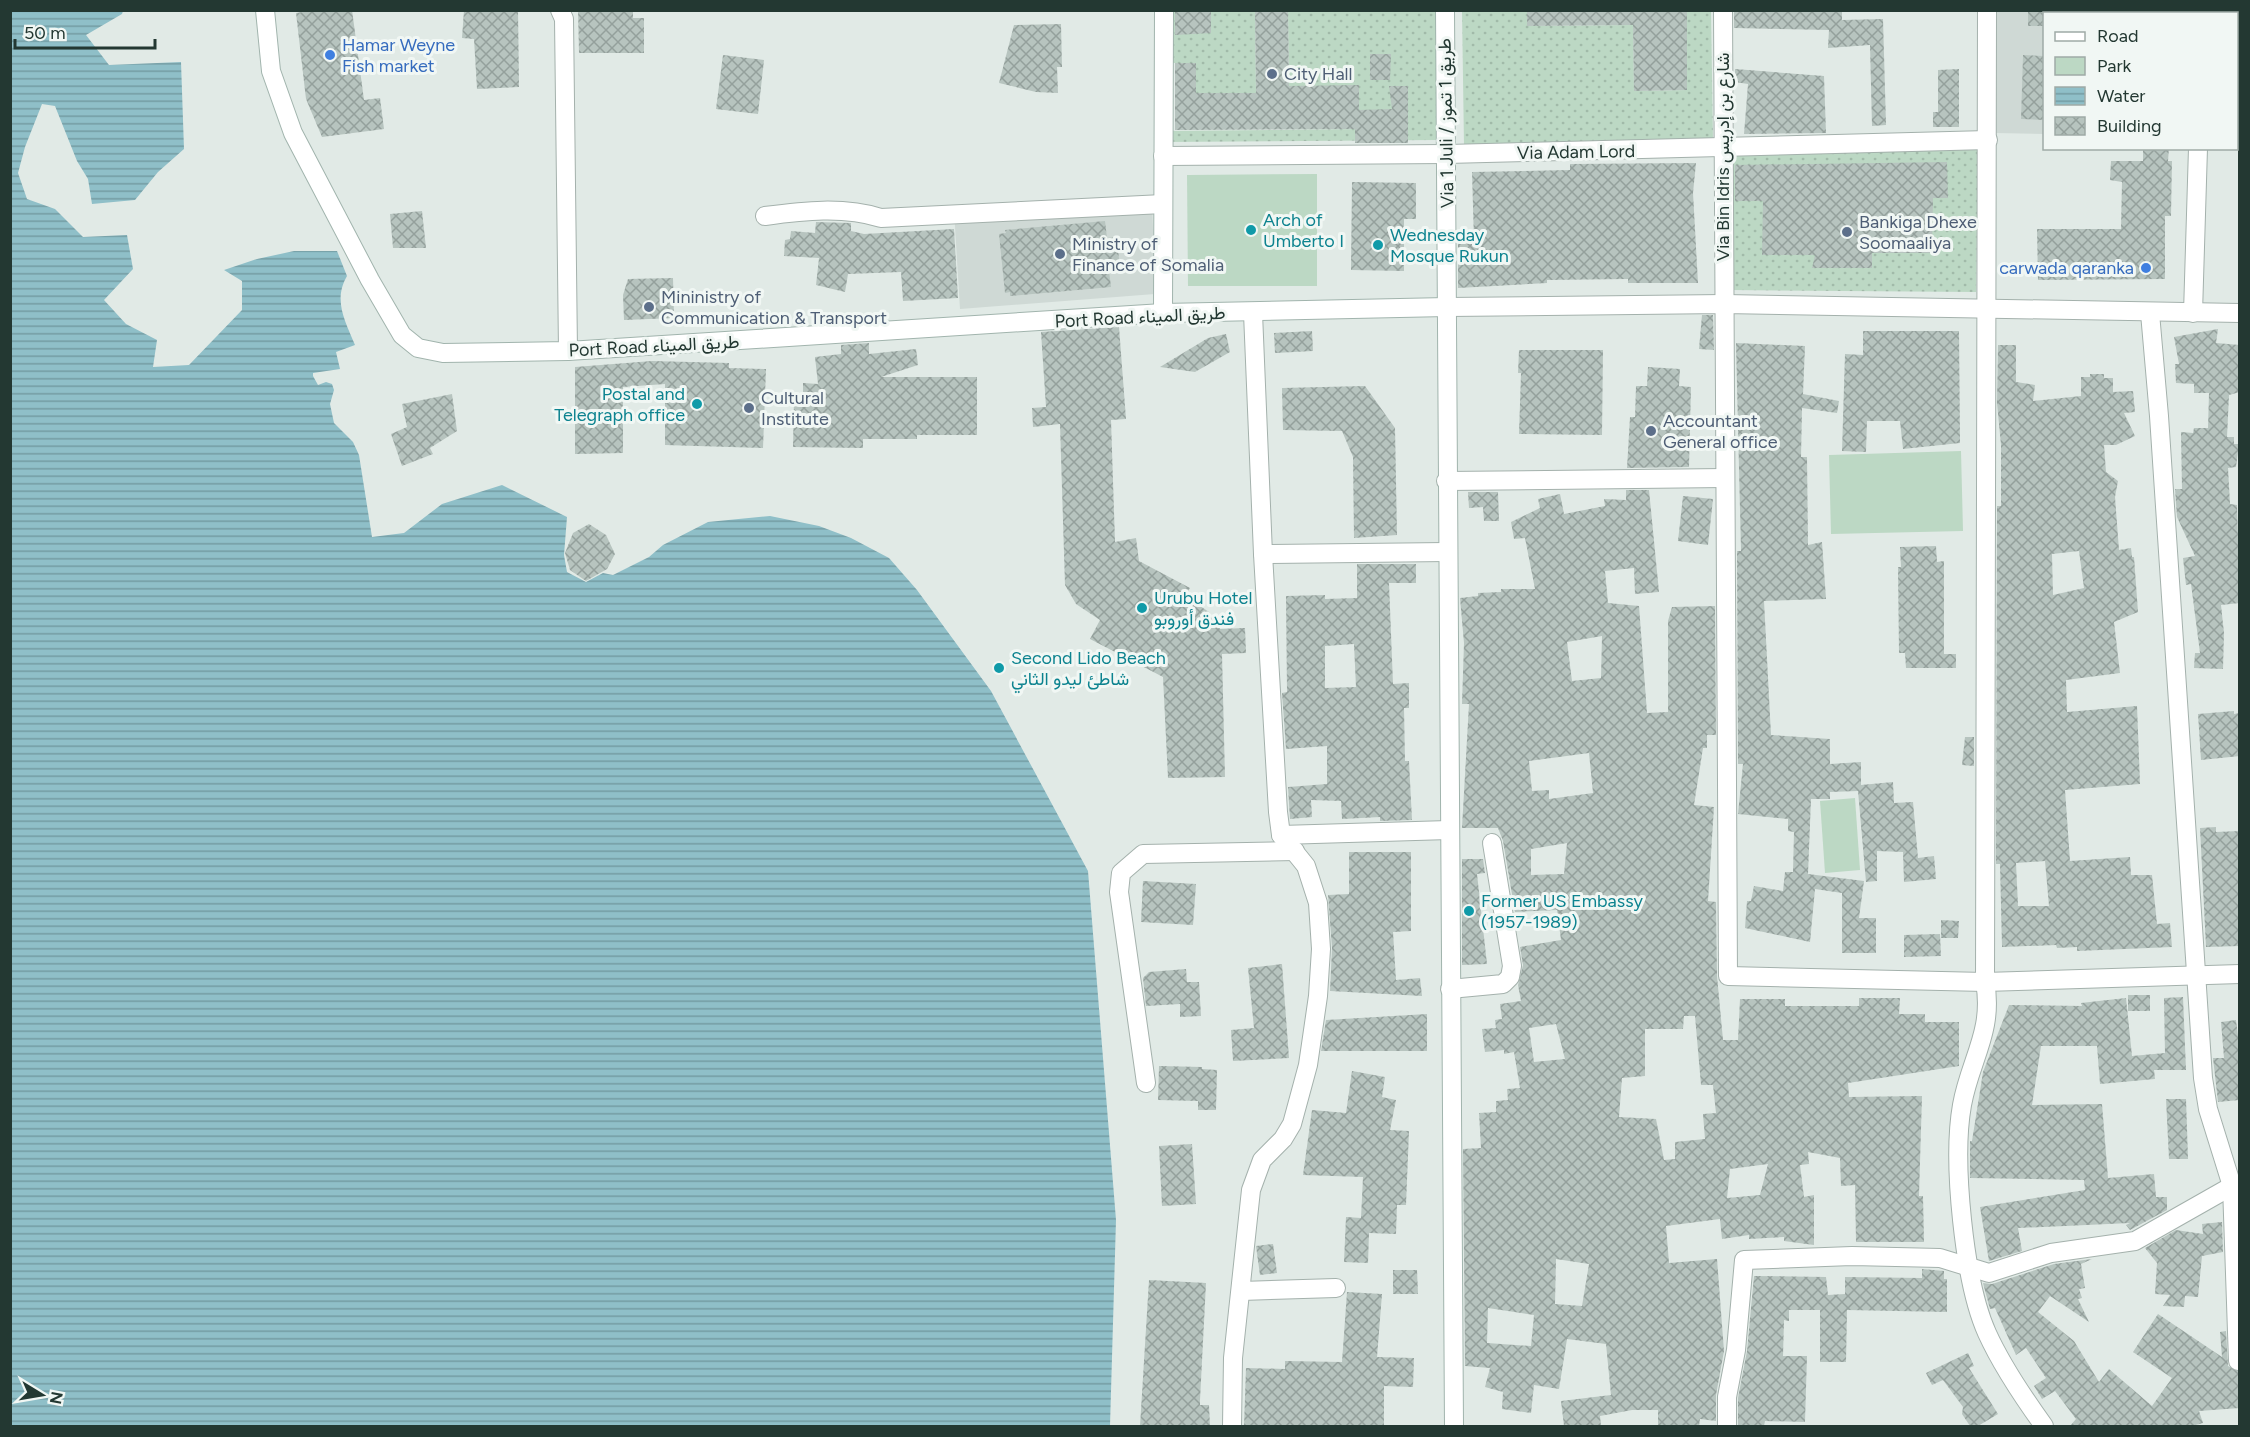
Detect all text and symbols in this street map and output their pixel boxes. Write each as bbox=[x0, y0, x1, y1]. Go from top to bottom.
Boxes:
scale bar bbox=[15, 12, 154, 50]
legend bbox=[2043, 12, 2238, 150]
text: 50 m bbox=[24, 22, 66, 44]
text: Road bbox=[2097, 25, 2138, 47]
place label: Hamar Weyne Fish market bbox=[342, 34, 455, 77]
street label: Via 1 Juli / طريق 1 تموز bbox=[1434, 38, 1458, 208]
marker: Hamar Weyne Fish market bbox=[323, 48, 337, 62]
street label: Via Bin Idris شارع بن إدريس bbox=[1712, 53, 1735, 261]
text: Park bbox=[2097, 55, 2132, 77]
place label: City Hall bbox=[1284, 63, 1353, 85]
marker: City Hall bbox=[1265, 67, 1279, 81]
text: Water bbox=[2097, 85, 2145, 107]
text: Building bbox=[2097, 115, 2162, 137]
street label: Via Adam Lord bbox=[1517, 140, 1635, 164]
place label: Arch of Umberto I bbox=[1263, 209, 1344, 252]
place label: Bankiga Dhexe Soomaaliya bbox=[1859, 211, 1977, 254]
marker: Arch of Umberto I bbox=[1244, 223, 1258, 237]
place label: Wednesday Mosque Rukun bbox=[1390, 224, 1509, 267]
marker: Bankiga Dhexe Soomaaliya bbox=[1840, 225, 1854, 239]
place label: Ministry of Finance of Somalia bbox=[1072, 233, 1224, 276]
marker: Wednesday Mosque Rukun bbox=[1371, 238, 1385, 252]
marker: Ministry of Finance of Somalia bbox=[1053, 247, 1067, 261]
place label: carwada qaranka bbox=[1999, 257, 2134, 279]
marker: carwada qaranka bbox=[2139, 261, 2153, 275]
place label: Mininistry of Communication & Transport bbox=[661, 286, 887, 329]
marker: Mininistry of Communication & Transport bbox=[642, 300, 656, 314]
street label: Port Road طريق الميناء bbox=[1054, 302, 1226, 332]
street label: Port Road طريق الميناء bbox=[568, 331, 740, 361]
place label: Postal and Telegraph office bbox=[554, 383, 685, 426]
place label: Cultural Institute bbox=[761, 387, 829, 430]
marker: Postal and Telegraph office bbox=[690, 397, 704, 411]
marker: Cultural Institute bbox=[742, 401, 756, 415]
place label: Accountant General office bbox=[1663, 410, 1778, 453]
marker: Accountant General office bbox=[1644, 424, 1658, 438]
place label: Urubu Hotel فندق أوروبو bbox=[1154, 587, 1252, 630]
marker: Urubu Hotel فندق أوروبو bbox=[1135, 601, 1149, 615]
place label: Second Lido Beach شاطئ ليدو الثاني bbox=[1011, 647, 1166, 694]
marker: Second Lido Beach شاطئ ليدو الثاني bbox=[992, 661, 1006, 675]
place label: Former US Embassy (1957-1989) bbox=[1481, 890, 1644, 933]
marker: Former US Embassy (1957-1989) bbox=[1462, 904, 1476, 918]
north arrow bbox=[12, 1365, 72, 1425]
text: N bbox=[46, 1390, 67, 1406]

